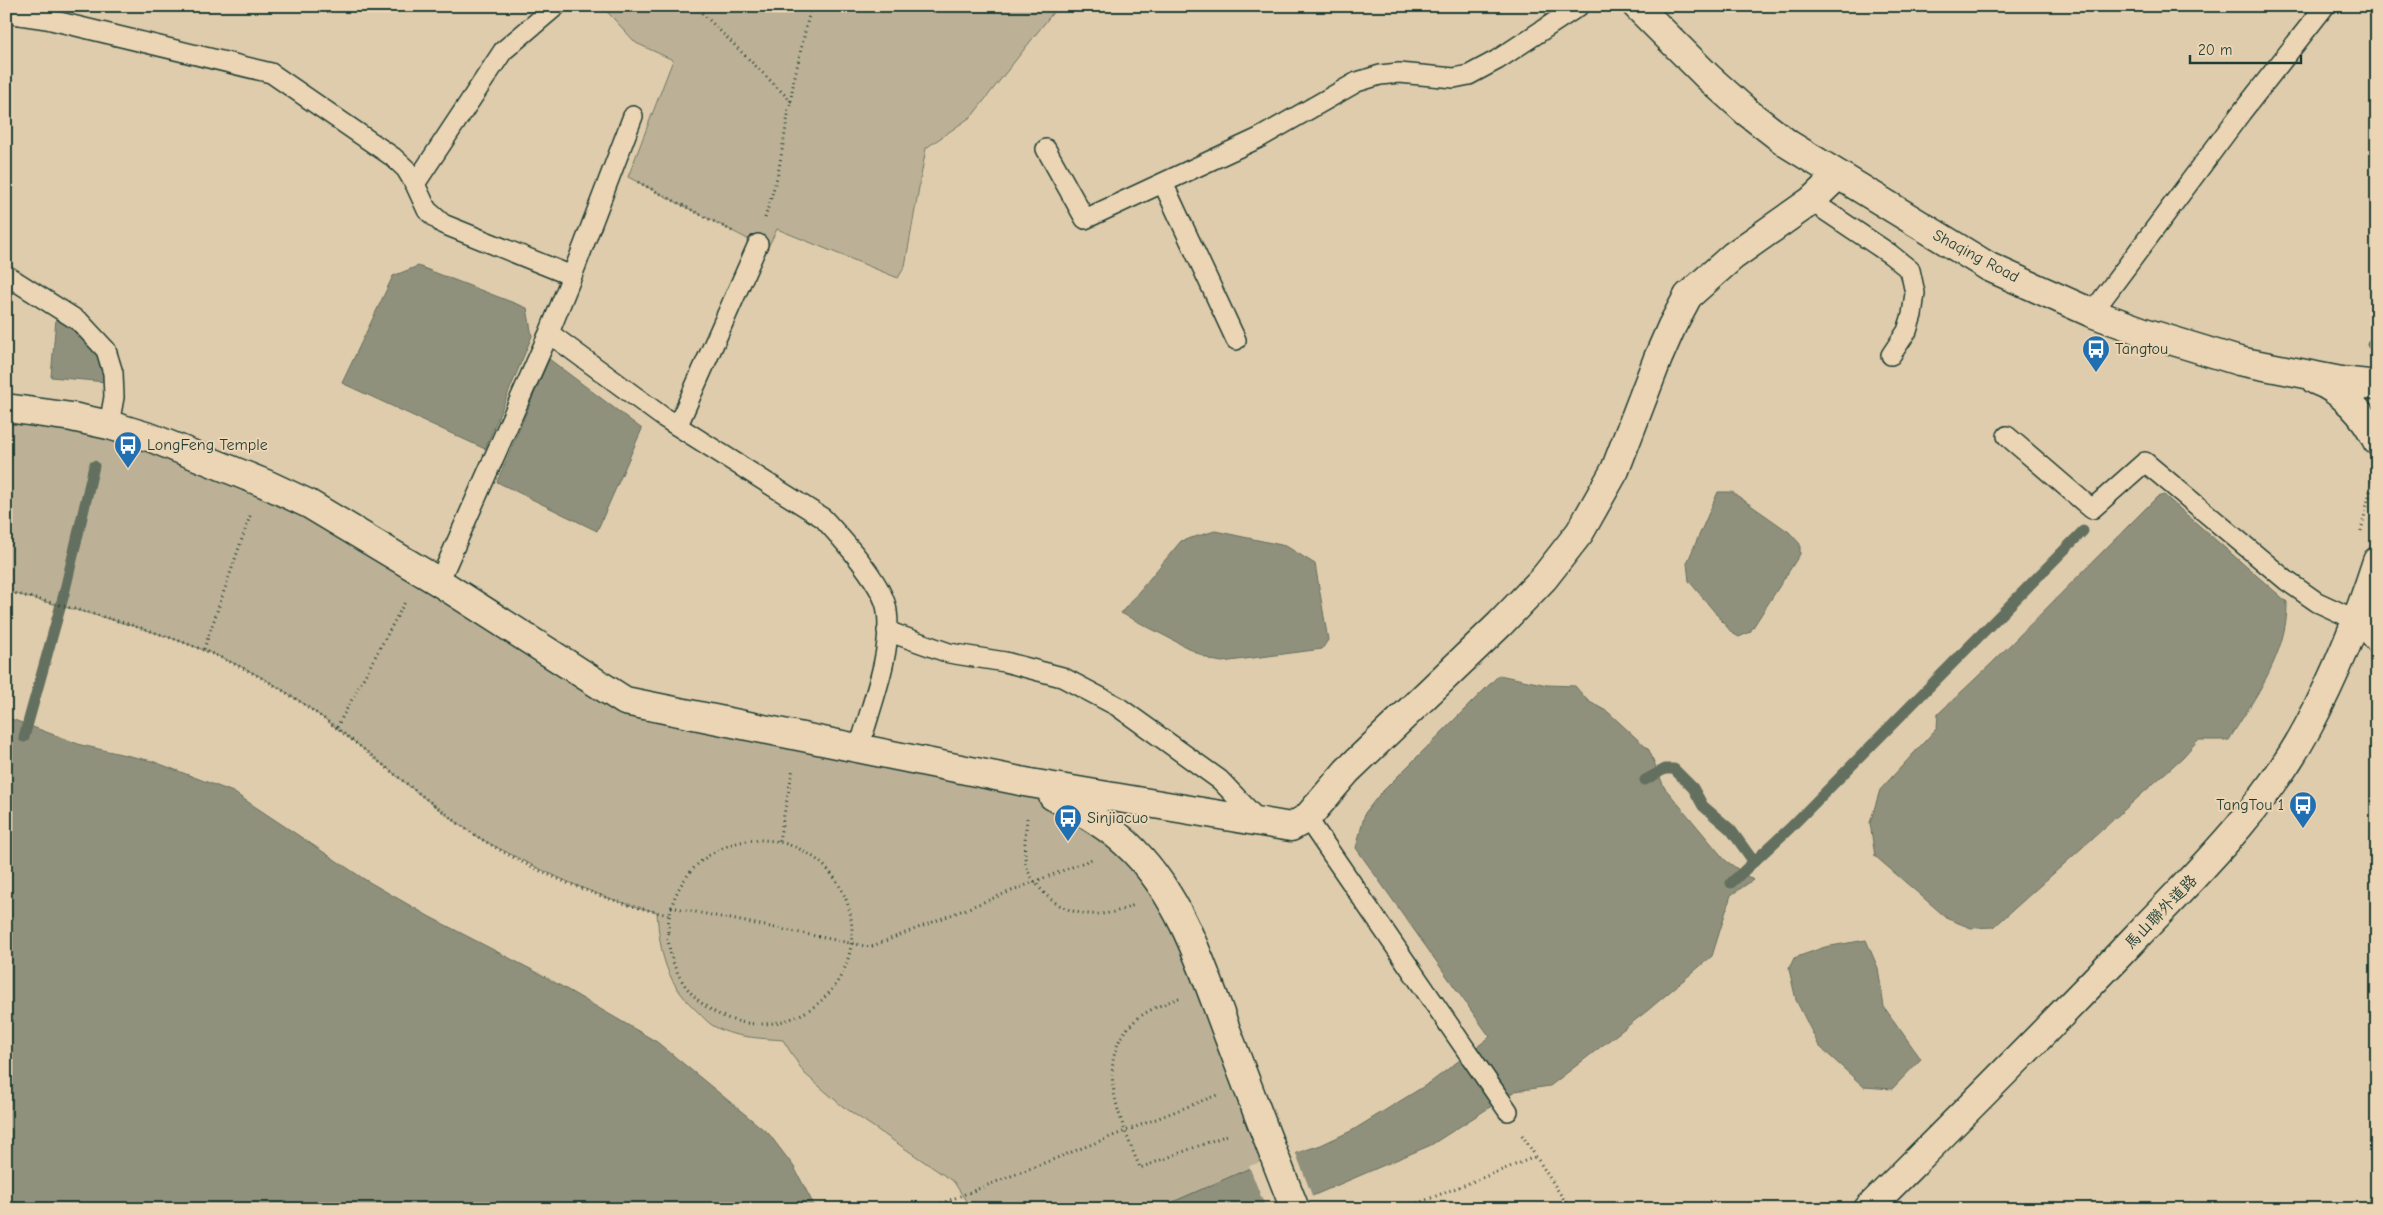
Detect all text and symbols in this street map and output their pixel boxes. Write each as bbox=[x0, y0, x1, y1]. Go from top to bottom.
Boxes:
scale bar bbox=[2190, 32, 2302, 64]
text: 20 m bbox=[2198, 41, 2232, 59]
street label: Shaqing Road bbox=[1930, 226, 2022, 286]
bus stop icon: Tangtou bbox=[2081, 334, 2111, 373]
place label: Tangtou bbox=[2115, 340, 2168, 358]
bus stop icon: LongFeng Temple bbox=[113, 430, 143, 469]
place label: LongFeng Temple bbox=[147, 436, 268, 454]
bus stop icon: TangTou 1 bbox=[2288, 790, 2318, 829]
place label: TangTou 1 bbox=[2216, 796, 2284, 814]
bus stop icon: Sinjiacuo bbox=[1053, 803, 1083, 842]
place label: Sinjiacuo bbox=[1087, 809, 1148, 827]
street label: 馬山聯外道路 bbox=[2121, 871, 2201, 953]

